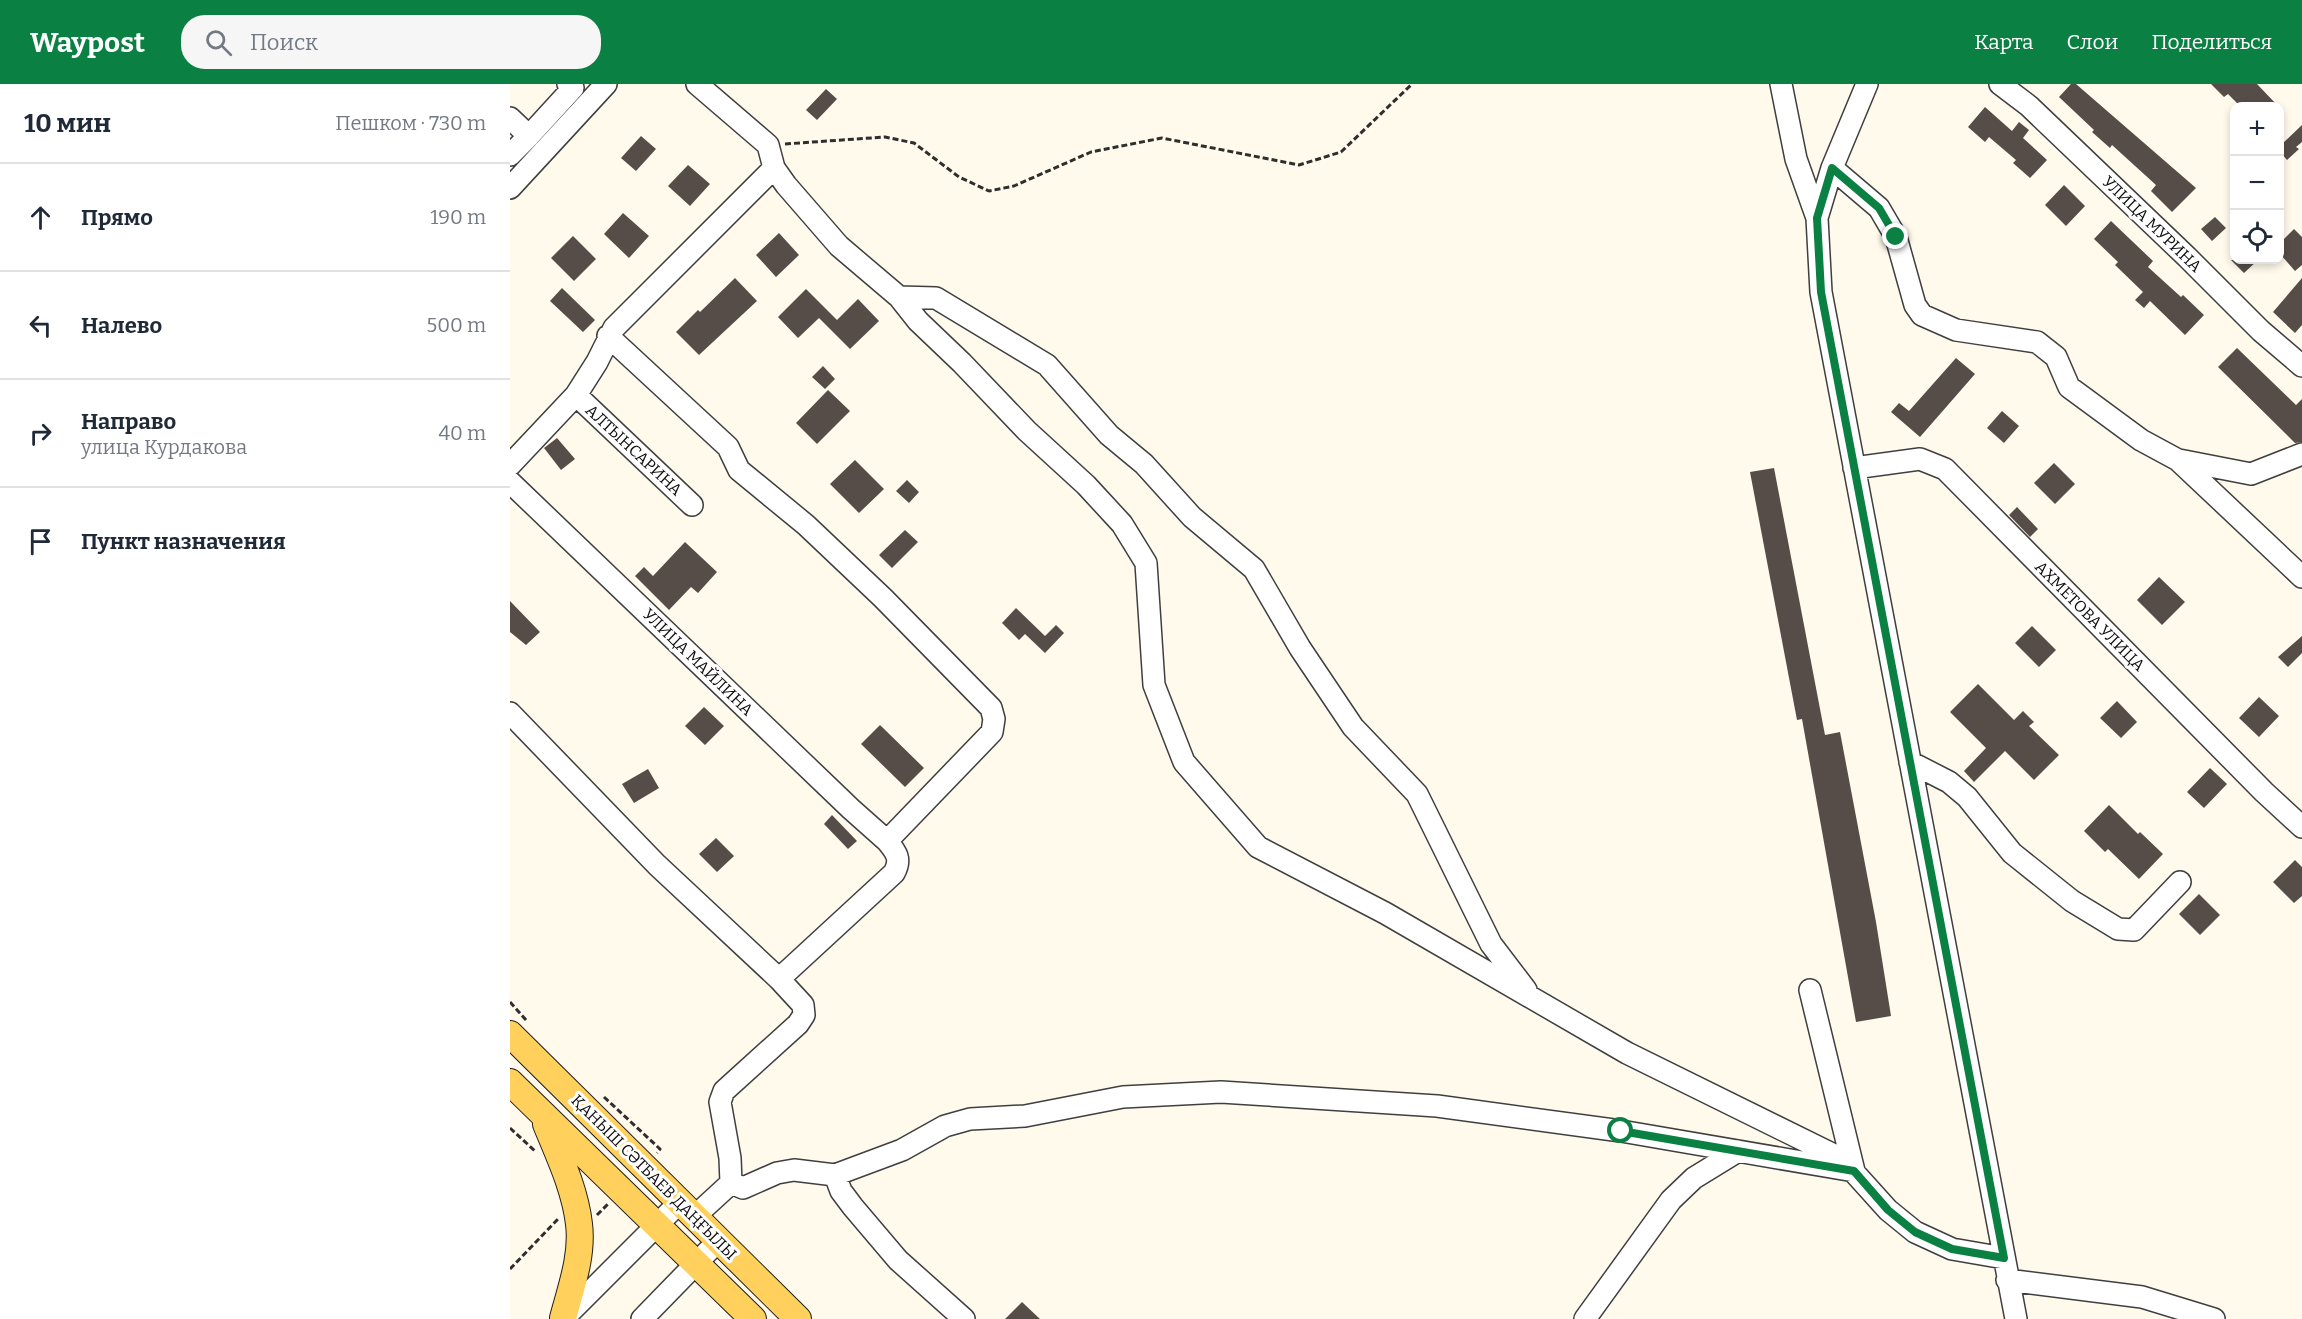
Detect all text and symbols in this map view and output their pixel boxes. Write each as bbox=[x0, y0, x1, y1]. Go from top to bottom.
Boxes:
search box bbox=[181, 15, 601, 69]
text: Waypost bbox=[30, 26, 145, 59]
icon: search bbox=[202, 26, 235, 59]
text: Поиск bbox=[250, 29, 318, 56]
text: Карта bbox=[1974, 29, 2033, 55]
text: Слои bbox=[2066, 29, 2118, 55]
text: Поделиться bbox=[2151, 29, 2272, 55]
map controls bbox=[2230, 102, 2284, 264]
button: + bbox=[2230, 102, 2284, 156]
text: 10 мин bbox=[24, 108, 111, 139]
text: Пешком · 730 m bbox=[335, 111, 486, 135]
button: − bbox=[2230, 156, 2284, 210]
street label: УЛИЦА МУРИНА bbox=[2099, 172, 2206, 277]
icon: ahead bbox=[24, 201, 57, 234]
text: Прямо bbox=[81, 204, 153, 231]
text: 190 m bbox=[430, 205, 486, 229]
button: locate bbox=[2230, 210, 2284, 264]
route end bbox=[1882, 223, 1908, 249]
icon: left bbox=[24, 309, 57, 342]
text: Налево bbox=[81, 312, 162, 339]
text: 500 m bbox=[427, 313, 486, 337]
street label: АЛТЫНСАРИНА bbox=[582, 400, 687, 500]
text: Направо bbox=[81, 408, 176, 435]
icon: right bbox=[24, 417, 57, 450]
text: 40 m bbox=[438, 421, 486, 445]
text: улица Курдакова bbox=[81, 435, 247, 459]
icon: arrive bbox=[24, 525, 57, 558]
text: Пункт назначения bbox=[81, 528, 286, 555]
street label: АХМЕТОВА УЛИЦА bbox=[2031, 557, 2149, 675]
street label: УЛИЦА МАЙЛИНА bbox=[639, 604, 758, 720]
street label: ҚАНЫШ СӘТБАЕВ ДАҢҒЫЛЫ bbox=[568, 1091, 740, 1263]
route start bbox=[1607, 1117, 1633, 1143]

